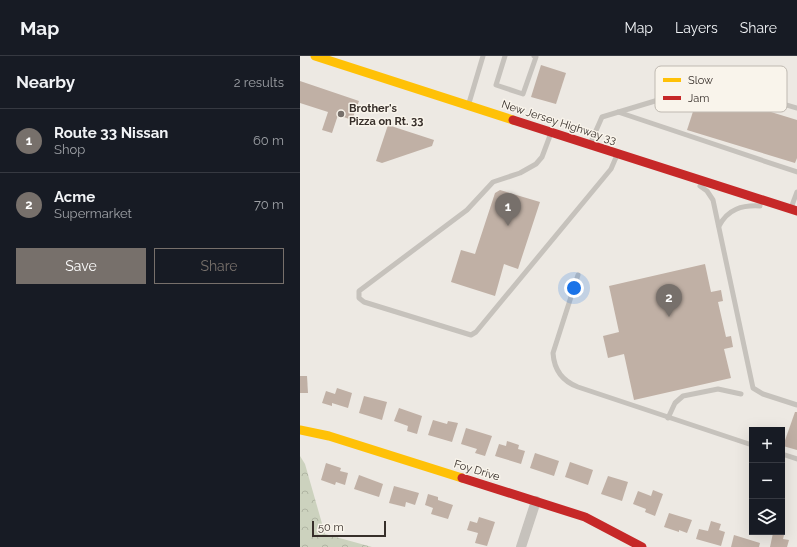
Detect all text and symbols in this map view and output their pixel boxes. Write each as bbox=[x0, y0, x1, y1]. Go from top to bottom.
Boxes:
text: Map bbox=[20, 17, 59, 39]
text: Map bbox=[625, 20, 653, 36]
text: Layers bbox=[675, 20, 718, 36]
text: Share bbox=[740, 20, 777, 36]
legend bbox=[655, 66, 787, 112]
text: Nearby bbox=[16, 72, 75, 92]
text: Slow bbox=[688, 74, 713, 87]
text: 2 results bbox=[234, 75, 284, 90]
text: Jam bbox=[688, 92, 709, 105]
street label: New Jersey Highway 33 bbox=[500, 98, 618, 147]
place label: Brother's Pizza on Rt. 33 bbox=[349, 102, 423, 128]
marker: Brother's Pizza on Rt. 33 bbox=[336, 109, 346, 119]
text: Route 33 Nissan bbox=[54, 124, 168, 142]
text: 1 bbox=[26, 133, 32, 148]
text: 60 m bbox=[253, 133, 284, 148]
text: Shop bbox=[54, 142, 85, 157]
text: Acme bbox=[54, 188, 95, 206]
pin: 1 bbox=[495, 193, 521, 226]
text: 2 bbox=[25, 197, 33, 212]
text: 70 m bbox=[254, 197, 284, 212]
text: Supermarket bbox=[54, 206, 132, 221]
button: Save bbox=[16, 248, 146, 284]
button: Share bbox=[154, 248, 284, 284]
your location bbox=[564, 278, 584, 298]
pin: 2 bbox=[656, 284, 682, 317]
map controls bbox=[749, 427, 785, 535]
button: + bbox=[749, 427, 785, 463]
street label: Foy Drive bbox=[452, 457, 502, 484]
button: − bbox=[749, 463, 785, 499]
button: layers bbox=[749, 499, 785, 535]
scale bar bbox=[312, 519, 386, 538]
text: 50 m bbox=[318, 521, 344, 534]

